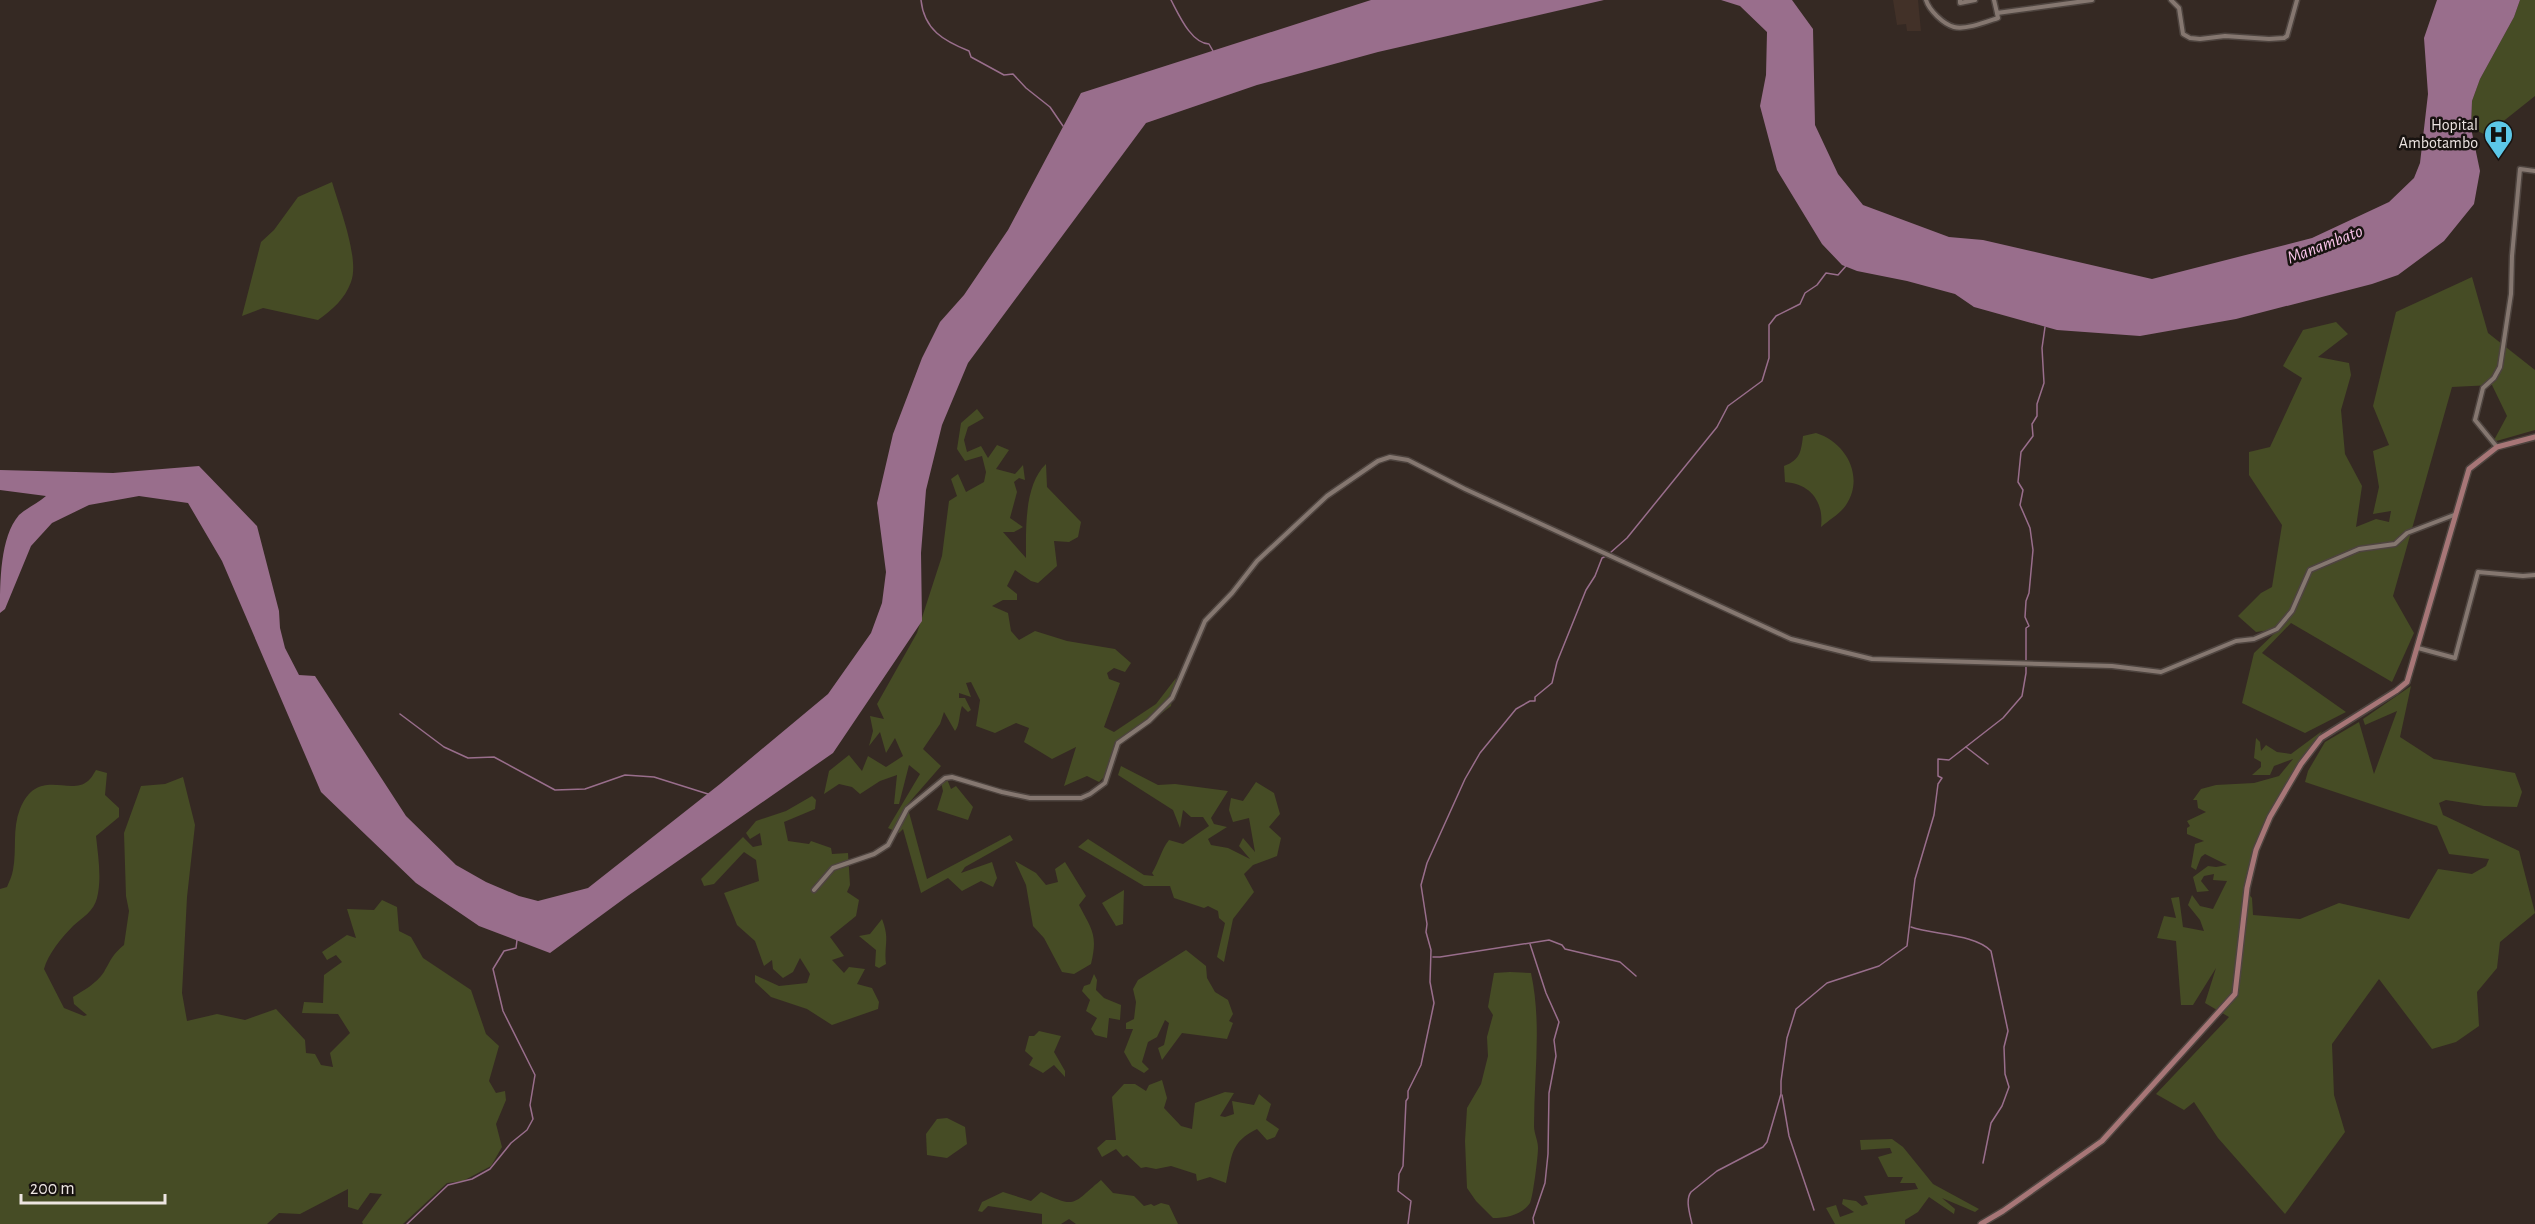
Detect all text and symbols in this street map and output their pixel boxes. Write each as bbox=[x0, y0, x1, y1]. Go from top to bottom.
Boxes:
place label: Hopital Ambotambo bbox=[2399, 117, 2478, 151]
hospital icon: Hopital Ambotambo bbox=[2483, 118, 2515, 160]
water label: Manambato bbox=[2285, 222, 2365, 268]
scale bar bbox=[21, 1167, 165, 1205]
text: 200 m bbox=[30, 1180, 75, 1198]

